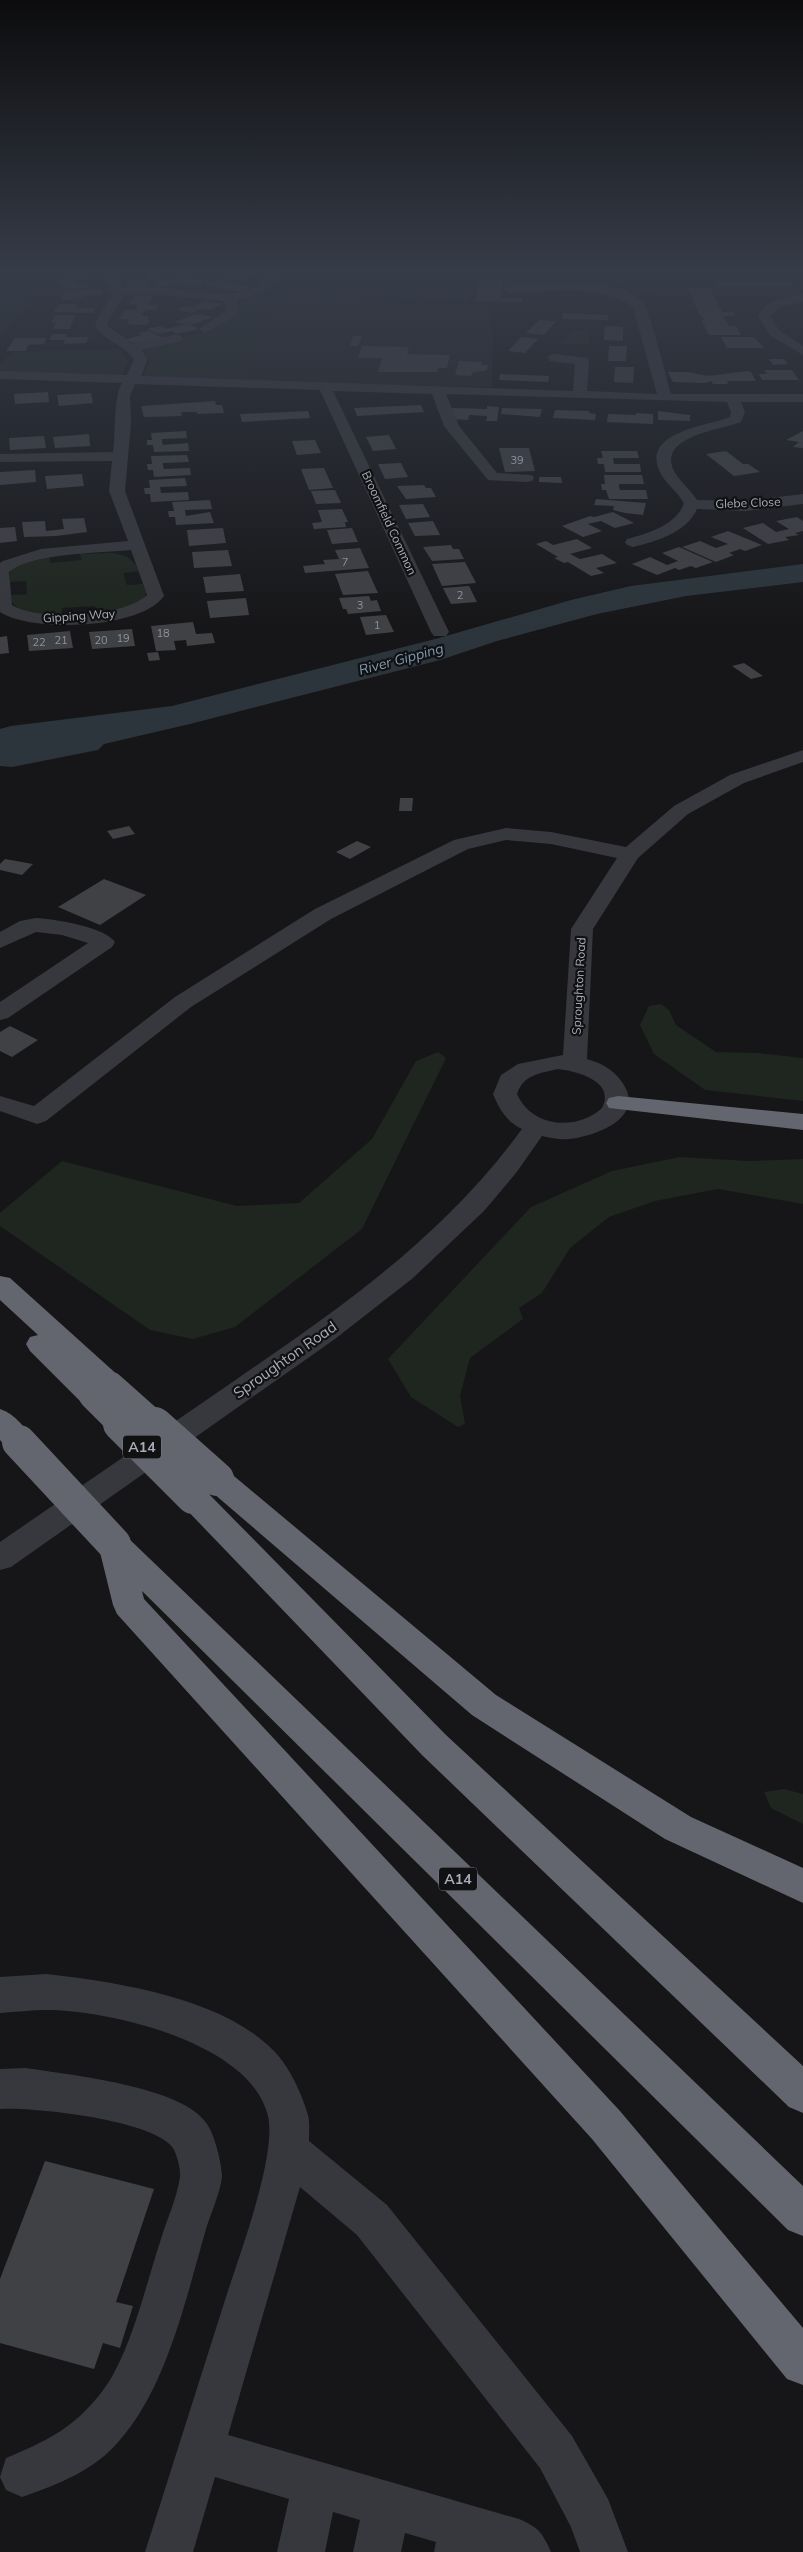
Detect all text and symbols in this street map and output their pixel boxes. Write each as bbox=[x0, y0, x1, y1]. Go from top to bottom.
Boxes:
house number: 39 bbox=[510, 453, 524, 467]
street label: Broomfield Common bbox=[359, 468, 420, 577]
street label: Glebe Close bbox=[715, 494, 781, 511]
house number: 7 bbox=[342, 555, 348, 569]
house number: 2 bbox=[457, 588, 464, 602]
house number: 3 bbox=[357, 598, 363, 612]
street label: Gipping Way bbox=[42, 605, 116, 626]
house number: 1 bbox=[374, 618, 380, 632]
house number: 18 bbox=[156, 626, 170, 640]
house number: 19 bbox=[116, 631, 130, 645]
house number: 21 bbox=[54, 633, 68, 647]
house number: 20 bbox=[94, 633, 108, 647]
house number: 22 bbox=[32, 635, 46, 649]
water label: River Gipping bbox=[357, 639, 446, 679]
street label: Sproughton Road bbox=[568, 937, 589, 1035]
street label: Sproughton Road bbox=[229, 1317, 340, 1402]
road number: A14 bbox=[123, 1435, 161, 1458]
road number: A14 bbox=[439, 1868, 477, 1890]

